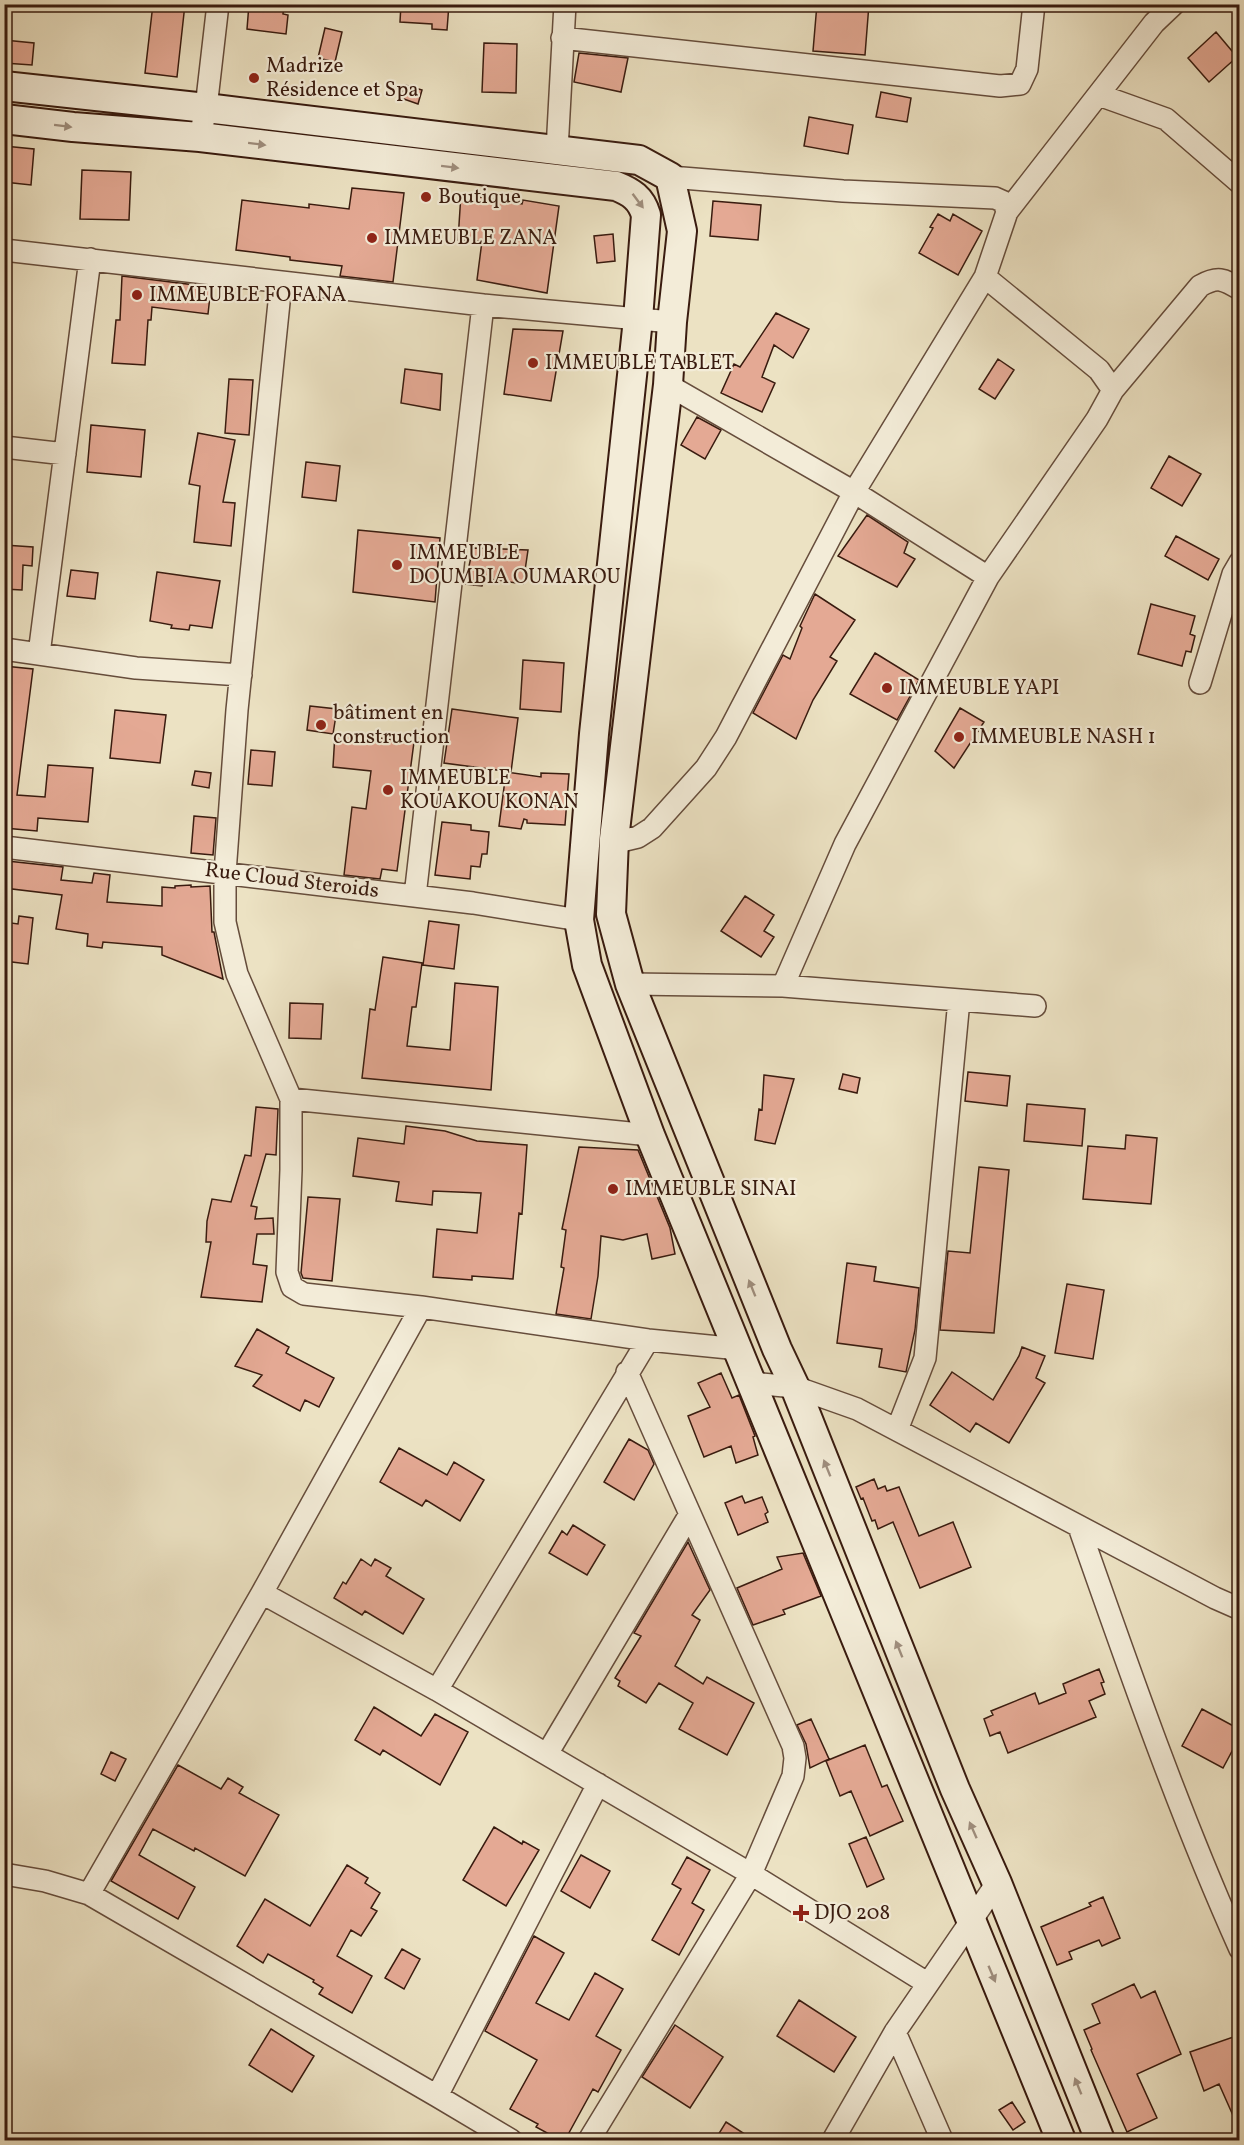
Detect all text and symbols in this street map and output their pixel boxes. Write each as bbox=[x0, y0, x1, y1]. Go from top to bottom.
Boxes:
place label: Madrize Résidence et Spa bbox=[266, 52, 419, 105]
marker: Madrize Résidence et Spa bbox=[247, 71, 261, 85]
one-way arrow bbox=[53, 121, 72, 131]
one-way arrow bbox=[247, 139, 266, 149]
one-way arrow bbox=[441, 162, 460, 171]
place label: Boutique bbox=[438, 183, 521, 212]
marker: Boutique bbox=[419, 190, 433, 204]
one-way arrow bbox=[632, 193, 644, 209]
place label: IMMEUBLE ZANA bbox=[384, 224, 557, 253]
marker: IMMEUBLE ZANA bbox=[365, 231, 379, 245]
place label: IMMEUBLE FOFANA bbox=[149, 281, 347, 310]
marker: IMMEUBLE FOFANA bbox=[130, 288, 144, 302]
place label: IMMEUBLE TABLET bbox=[545, 349, 734, 378]
marker: IMMEUBLE TABLET bbox=[526, 356, 540, 370]
place label: IMMEUBLE DOUMBIA OUMAROU bbox=[409, 539, 621, 592]
marker: IMMEUBLE DOUMBIA OUMAROU bbox=[390, 558, 404, 572]
place label: IMMEUBLE YAPI bbox=[899, 674, 1060, 703]
marker: IMMEUBLE YAPI bbox=[880, 681, 894, 695]
place label: bâtiment en construction bbox=[333, 699, 450, 752]
marker: bâtiment en construction bbox=[314, 718, 328, 732]
place label: IMMEUBLE NASH 1 bbox=[971, 723, 1156, 752]
marker: IMMEUBLE NASH 1 bbox=[952, 730, 966, 744]
place label: IMMEUBLE KOUAKOU KONAN bbox=[400, 764, 579, 817]
marker: IMMEUBLE KOUAKOU KONAN bbox=[381, 783, 395, 797]
street label: Rue Cloud Steroids bbox=[203, 856, 381, 906]
place label: IMMEUBLE SINAI bbox=[625, 1175, 796, 1204]
marker: IMMEUBLE SINAI bbox=[606, 1182, 620, 1196]
one-way arrow bbox=[747, 1279, 756, 1297]
one-way arrow bbox=[822, 1459, 831, 1477]
one-way arrow bbox=[894, 1640, 904, 1658]
one-way arrow bbox=[968, 1820, 978, 1838]
place label: DJO 208 bbox=[814, 1899, 890, 1928]
marker: DJO 208 bbox=[792, 1904, 810, 1922]
one-way arrow bbox=[987, 1966, 997, 1984]
one-way arrow bbox=[1073, 2077, 1082, 2095]

